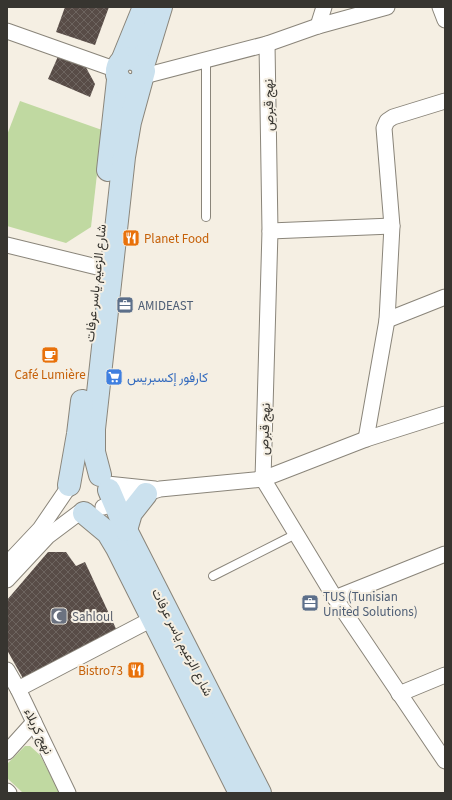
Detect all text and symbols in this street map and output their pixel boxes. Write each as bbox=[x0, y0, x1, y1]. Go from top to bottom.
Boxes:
street label: نهج قبرص bbox=[260, 78, 278, 131]
street label: شارع الزعيم ياسر عرفات bbox=[81, 223, 111, 343]
restaurant icon: Planet Food bbox=[121, 228, 141, 248]
place label: Planet Food bbox=[144, 230, 209, 248]
office icon: AMIDEAST bbox=[115, 295, 135, 315]
place label: AMIDEAST bbox=[138, 297, 194, 315]
cafe icon: Café Lumière bbox=[40, 345, 60, 365]
place label: Café Lumière bbox=[14, 366, 86, 384]
supermarket icon: كارفور إكسبريس bbox=[104, 367, 124, 387]
place label: كارفور إكسبريس bbox=[127, 369, 208, 387]
street label: نهج قبرص bbox=[255, 402, 275, 456]
street label: شارع الزعيم ياسر عرفات bbox=[147, 585, 217, 699]
place label: TUS (Tunisian United Solutions) bbox=[323, 588, 418, 621]
office icon: TUS (Tunisian United Solutions) bbox=[300, 593, 320, 613]
mosque icon: Sahloul bbox=[49, 606, 69, 626]
place label: Sahloul bbox=[72, 608, 113, 626]
restaurant icon: Bistro73 bbox=[126, 660, 146, 680]
place label: Bistro73 bbox=[78, 662, 123, 680]
street label: نهج كربلاء bbox=[19, 705, 57, 758]

